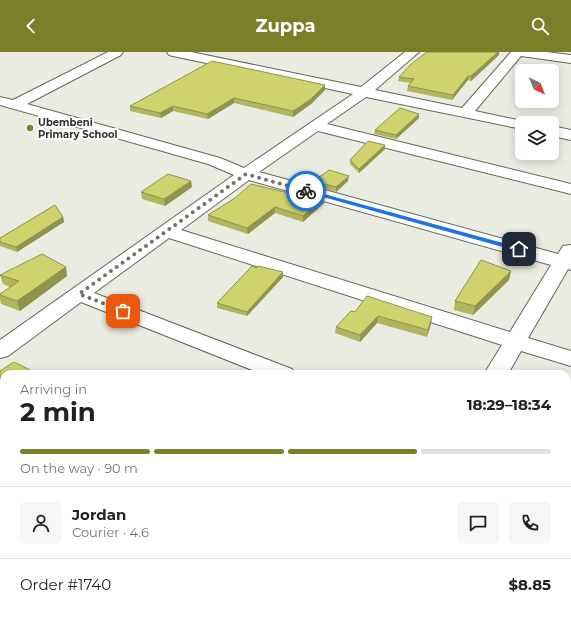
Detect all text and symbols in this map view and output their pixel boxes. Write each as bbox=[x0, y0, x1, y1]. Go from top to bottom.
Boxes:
icon: back bbox=[20, 15, 42, 37]
text: Zuppa bbox=[255, 15, 316, 37]
icon: search bbox=[529, 15, 551, 37]
north arrow bbox=[515, 64, 559, 108]
map controls bbox=[515, 64, 559, 160]
place label: Ubembeni Primary School bbox=[38, 116, 118, 141]
button: layers bbox=[515, 116, 559, 160]
marker: Ubembeni Primary School bbox=[25, 123, 35, 133]
courier bbox=[286, 171, 326, 211]
icon: bike bbox=[295, 180, 317, 202]
pin bbox=[502, 232, 536, 266]
icon: home bbox=[508, 238, 530, 260]
pin bbox=[106, 294, 140, 328]
icon: bag bbox=[112, 300, 134, 322]
text: Arriving in bbox=[20, 381, 87, 397]
text: 18:29–18:34 bbox=[467, 395, 551, 414]
text: 2 min bbox=[20, 396, 96, 428]
text: On the way · 90 m bbox=[20, 460, 138, 476]
button: person bbox=[20, 502, 62, 544]
button: chat bbox=[457, 502, 499, 544]
button: phone bbox=[509, 502, 551, 544]
text: Jordan bbox=[72, 505, 126, 524]
text: Courier · 4.6 bbox=[72, 524, 149, 540]
text: Order #1740 bbox=[20, 575, 111, 594]
text: $8.85 bbox=[508, 575, 551, 594]

